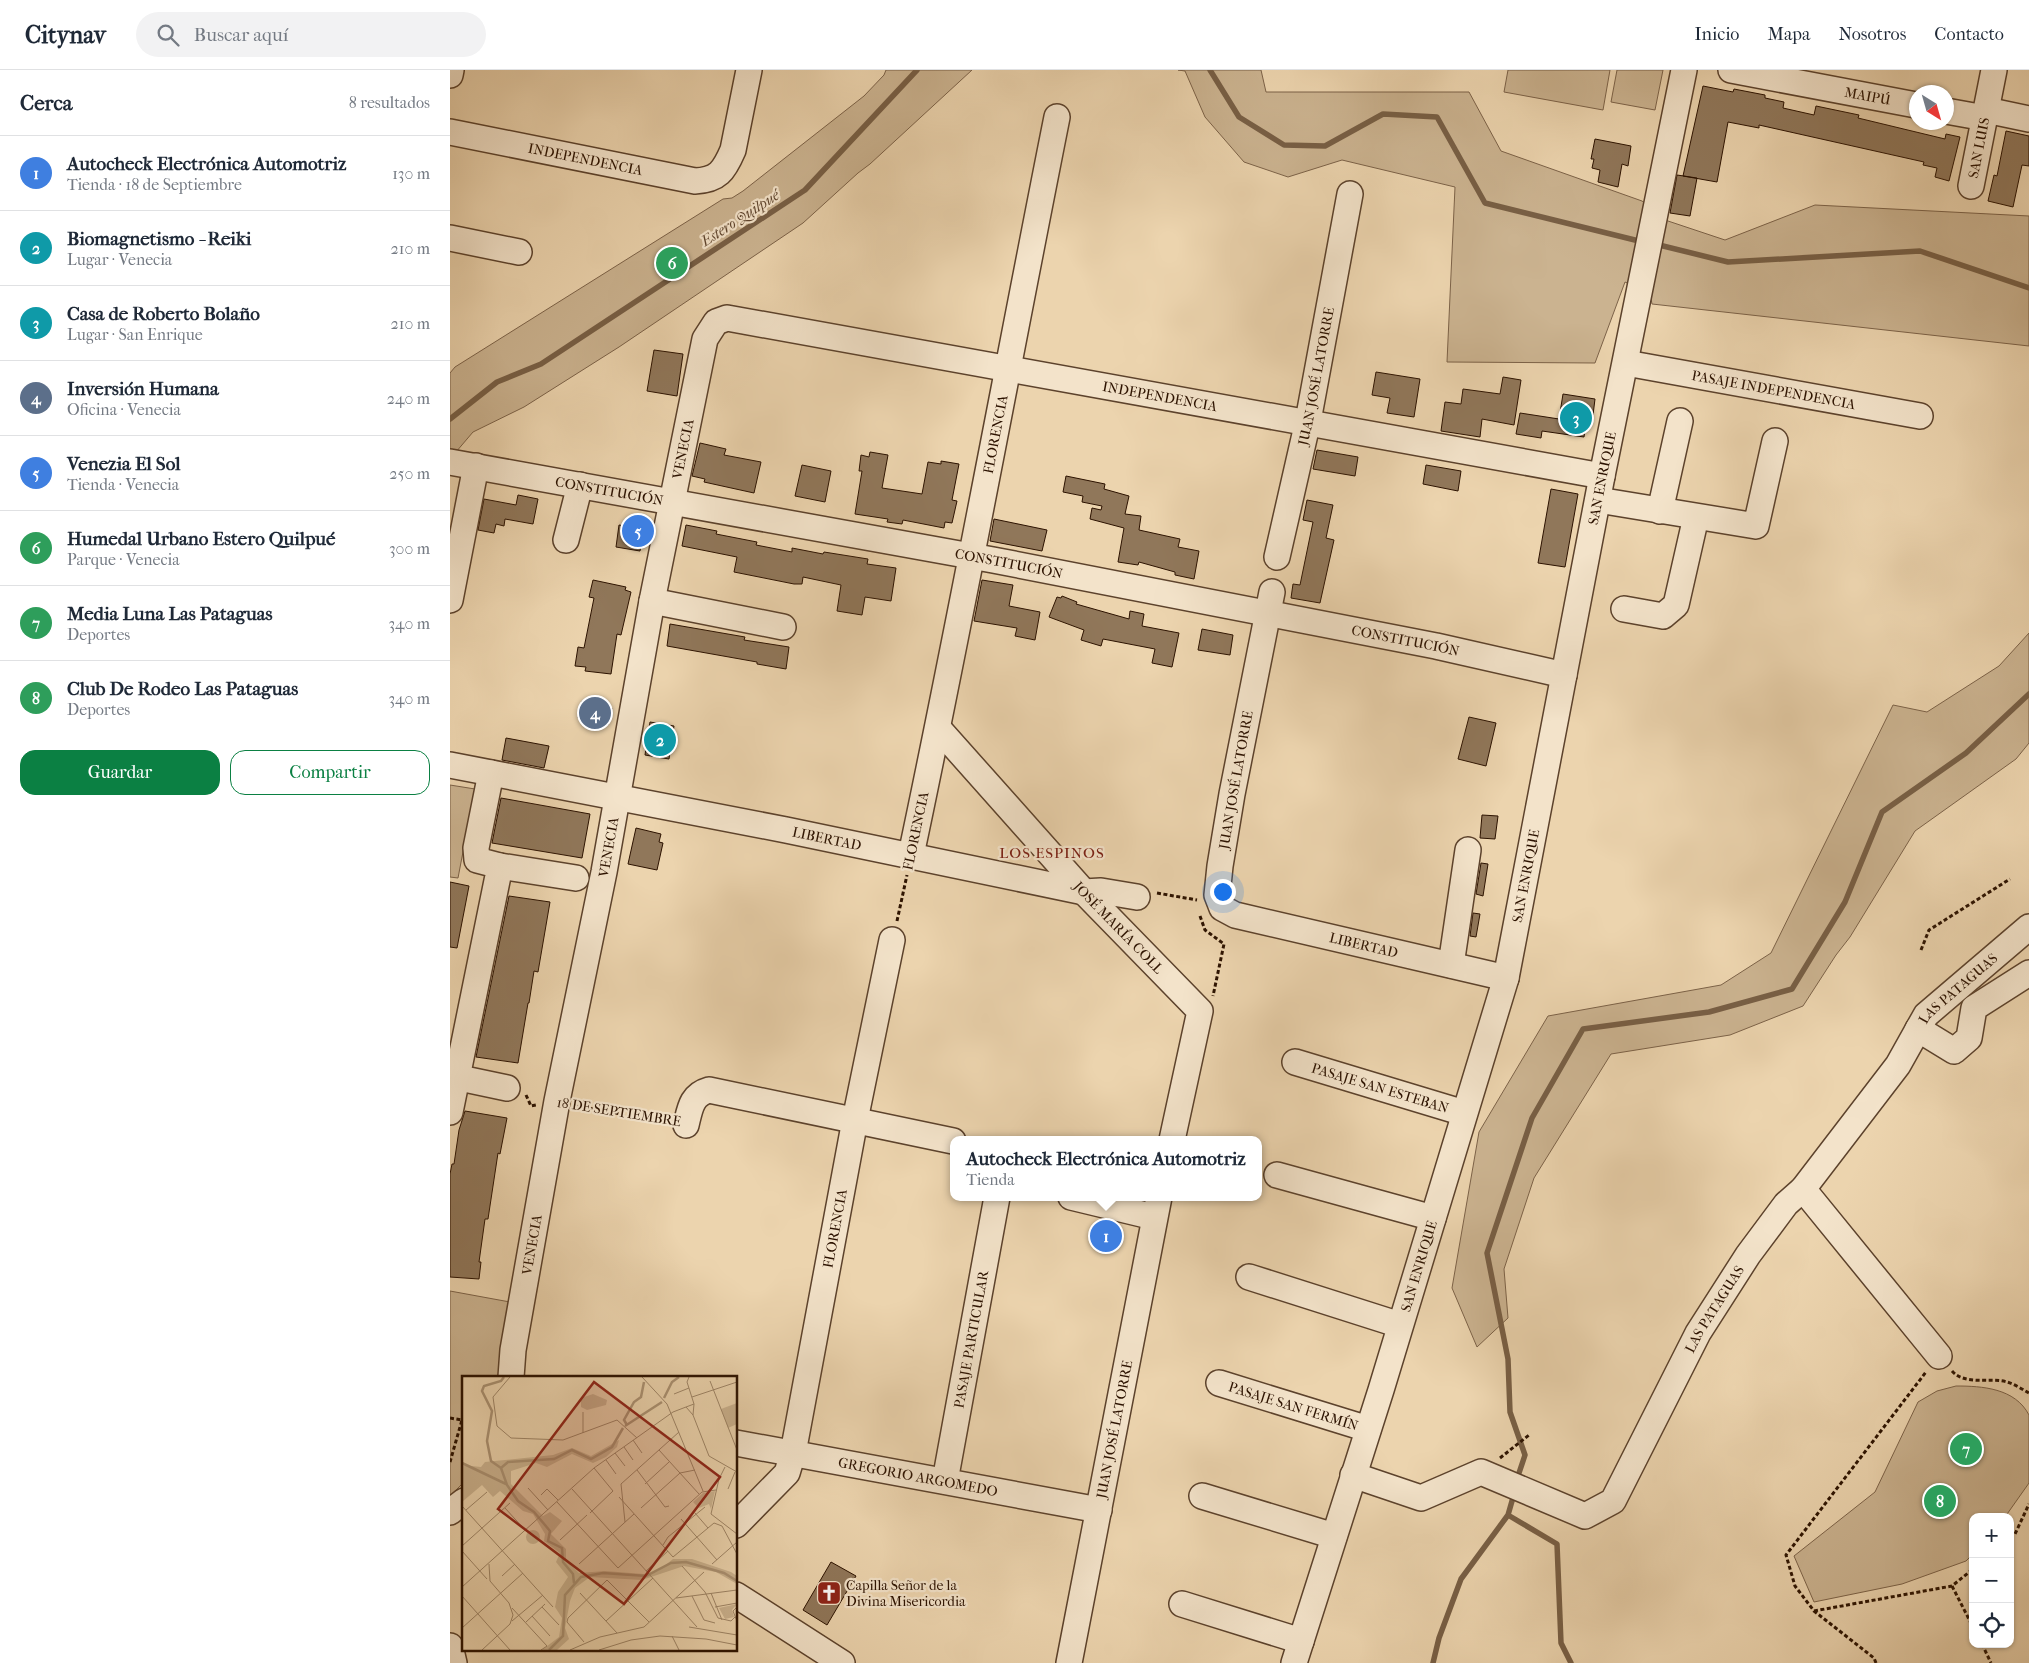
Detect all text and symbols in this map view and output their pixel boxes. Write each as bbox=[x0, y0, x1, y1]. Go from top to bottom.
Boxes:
search box bbox=[136, 12, 486, 57]
text: Citynav bbox=[25, 21, 106, 49]
icon: search bbox=[154, 21, 182, 49]
text: Buscar aquí bbox=[194, 24, 288, 46]
text: Inicio bbox=[1695, 24, 1740, 45]
text: Mapa bbox=[1768, 24, 1810, 45]
text: Nosotros bbox=[1838, 24, 1906, 45]
text: Contacto bbox=[1934, 24, 2004, 45]
street label: MAIPÚ bbox=[1843, 83, 1892, 109]
north arrow bbox=[1909, 85, 1954, 130]
text: Cerca bbox=[20, 91, 72, 115]
text: 8 resultados bbox=[349, 93, 430, 112]
street label: SAN LUIS bbox=[1964, 116, 1993, 180]
street label: INDEPENDENCIA bbox=[527, 139, 645, 179]
text: Autocheck Electrónica Automotriz bbox=[67, 153, 346, 175]
text: 1 bbox=[33, 164, 39, 183]
text: 130 m bbox=[392, 164, 430, 183]
text: Tienda · 18 de Septiembre bbox=[67, 175, 242, 194]
water label: Estero Quilpué bbox=[697, 185, 784, 251]
text: Biomagnetismo - Reiki bbox=[67, 228, 251, 250]
text: 2 bbox=[32, 239, 40, 258]
text: 210 m bbox=[391, 239, 430, 258]
pin: 6 bbox=[656, 244, 688, 282]
text: Lugar · Venecia bbox=[67, 250, 172, 269]
text: Casa de Roberto Bolaño bbox=[67, 303, 260, 325]
street label: JUAN JOSÉ LATORRE bbox=[1294, 305, 1338, 448]
text: 3 bbox=[33, 314, 39, 333]
text: 210 m bbox=[391, 314, 430, 333]
text: Lugar · San Enrique bbox=[67, 325, 203, 344]
street label: PASAJE INDEPENDENCIA bbox=[1690, 367, 1858, 413]
street label: INDEPENDENCIA bbox=[1101, 377, 1219, 415]
text: Inversión Humana bbox=[67, 378, 219, 400]
text: 4 bbox=[31, 389, 41, 408]
text: 240 m bbox=[387, 389, 430, 408]
street label: FLORENCIA bbox=[979, 393, 1011, 475]
pin: 3 bbox=[1560, 399, 1592, 437]
text: Oficina · Venecia bbox=[67, 400, 181, 419]
street label: VENECIA bbox=[668, 417, 697, 481]
street label: SAN ENRIQUE bbox=[1584, 430, 1619, 526]
text: Venezia El Sol bbox=[67, 453, 180, 475]
text: 5 bbox=[33, 464, 39, 483]
text: 250 m bbox=[389, 464, 430, 483]
street label: CONSTITUCIÓN bbox=[554, 473, 665, 509]
text: Tienda · Venecia bbox=[67, 475, 179, 494]
pin: 5 bbox=[622, 512, 654, 550]
text: Humedal Urbano Estero Quilpué bbox=[67, 528, 335, 550]
text: 6 bbox=[32, 539, 40, 558]
text: 300 m bbox=[389, 539, 430, 558]
street label: CONSTITUCIÓN bbox=[954, 545, 1065, 582]
text: Parque · Venecia bbox=[67, 550, 180, 569]
text: Media Luna Las Pataguas bbox=[67, 603, 273, 625]
text: 7 bbox=[32, 614, 40, 633]
text: 340 m bbox=[388, 614, 430, 633]
street label: CONSTITUCIÓN bbox=[1350, 621, 1461, 660]
text: Deportes bbox=[67, 625, 130, 644]
text: Club De Rodeo Las Pataguas bbox=[67, 678, 298, 700]
text: 8 bbox=[32, 689, 40, 708]
text: 340 m bbox=[388, 689, 430, 708]
pin: 4 bbox=[579, 694, 611, 732]
text: Deportes bbox=[67, 700, 130, 719]
street label: JUAN JOSÉ LATORRE bbox=[1214, 709, 1257, 852]
pin: 2 bbox=[644, 721, 676, 759]
button: Guardar bbox=[20, 750, 220, 795]
button: Compartir bbox=[230, 750, 430, 795]
street label: FLORENCIA bbox=[899, 789, 933, 872]
street label: VENECIA bbox=[594, 815, 622, 880]
street label: LIBERTAD bbox=[791, 823, 863, 854]
street label: SAN ENRIQUE bbox=[1508, 827, 1543, 924]
district label: LOS ESPINOS bbox=[999, 844, 1105, 862]
street label: JOSÉ MARÍA COLL bbox=[1069, 877, 1168, 977]
your location bbox=[1210, 879, 1236, 905]
street label: LIBERTAD bbox=[1328, 929, 1400, 961]
street label: LAS PATAGUAS bbox=[1914, 949, 2001, 1026]
street label: PASAJE SAN ESTEBAN bbox=[1310, 1059, 1451, 1117]
street label: 18 DE SEPTIEMBRE bbox=[556, 1094, 683, 1130]
popup bbox=[950, 1136, 1262, 1201]
text: Autocheck Electrónica Automotriz bbox=[966, 1148, 1246, 1170]
text: Tienda bbox=[966, 1170, 1015, 1189]
street label: FLORENCIA bbox=[819, 1187, 851, 1269]
street label: VENECIA bbox=[518, 1212, 545, 1277]
pin: 1 bbox=[1090, 1217, 1122, 1255]
street label: SAN ENRIQUE bbox=[1397, 1218, 1441, 1314]
street label: LAS PATAGUAS bbox=[1681, 1262, 1748, 1356]
street label: PASAJE PARTICULAR bbox=[950, 1268, 992, 1410]
street label: JUAN JOSÉ LATORRE bbox=[1092, 1358, 1136, 1501]
inset map bbox=[462, 1376, 738, 1650]
street label: PASAJE SAN FERMÍN bbox=[1227, 1378, 1361, 1434]
pin: 7 bbox=[1950, 1430, 1982, 1468]
street label: GREGORIO ARGOMEDO bbox=[837, 1454, 999, 1500]
pin: 8 bbox=[1924, 1482, 1956, 1520]
map controls bbox=[1969, 1513, 2014, 1648]
button: + bbox=[1969, 1513, 2014, 1558]
button: − bbox=[1969, 1558, 2014, 1603]
place label: Capilla Señor de la Divina Misericordia bbox=[846, 1577, 966, 1610]
church icon: Capilla Señor de la Divina Misericordia bbox=[816, 1580, 842, 1606]
button: locate bbox=[1969, 1603, 2014, 1648]

